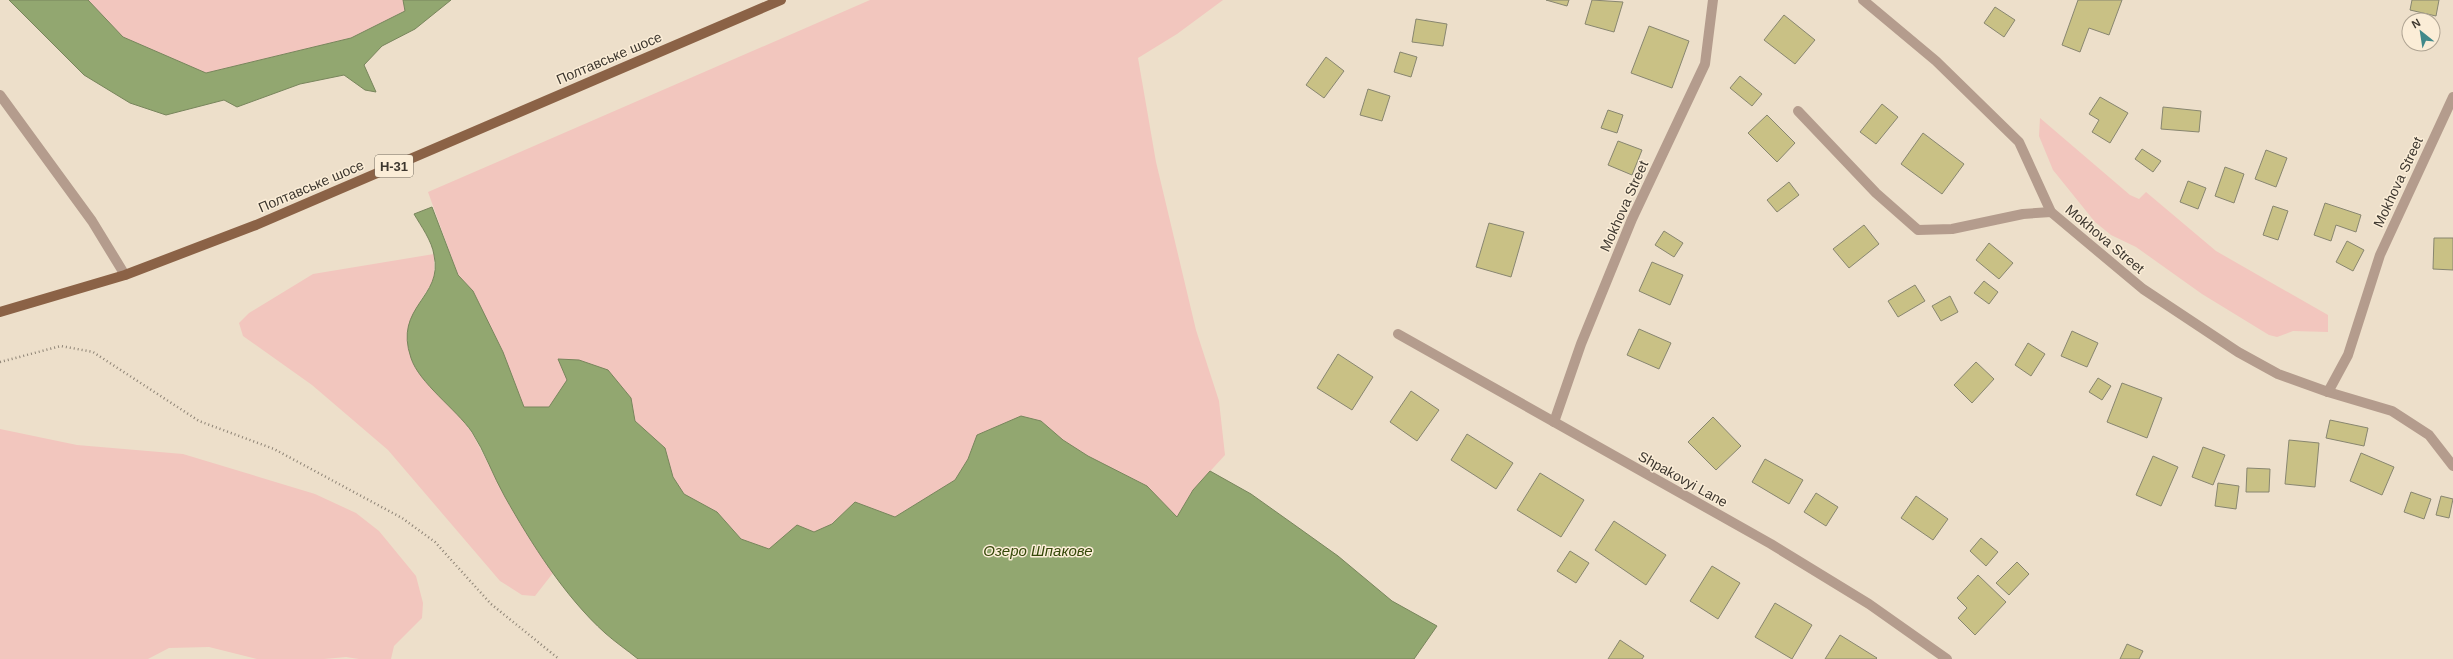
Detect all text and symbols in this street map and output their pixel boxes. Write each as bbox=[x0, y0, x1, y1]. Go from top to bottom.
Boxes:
north arrow bbox=[2401, 12, 2441, 52]
text: N bbox=[2410, 16, 2422, 31]
street label: Полтавське шосе bbox=[554, 28, 664, 87]
street label: Mokhova Street bbox=[2370, 134, 2426, 230]
road number: Н-31 bbox=[375, 155, 413, 177]
street label: Полтавське шосе bbox=[256, 156, 366, 215]
street label: Mokhova Street bbox=[1597, 158, 1651, 254]
street label: Mokhova Street bbox=[2062, 201, 2148, 277]
street label: Shpakovyi Lane bbox=[1636, 448, 1731, 510]
water label: Озеро Шпакове bbox=[983, 542, 1093, 559]

